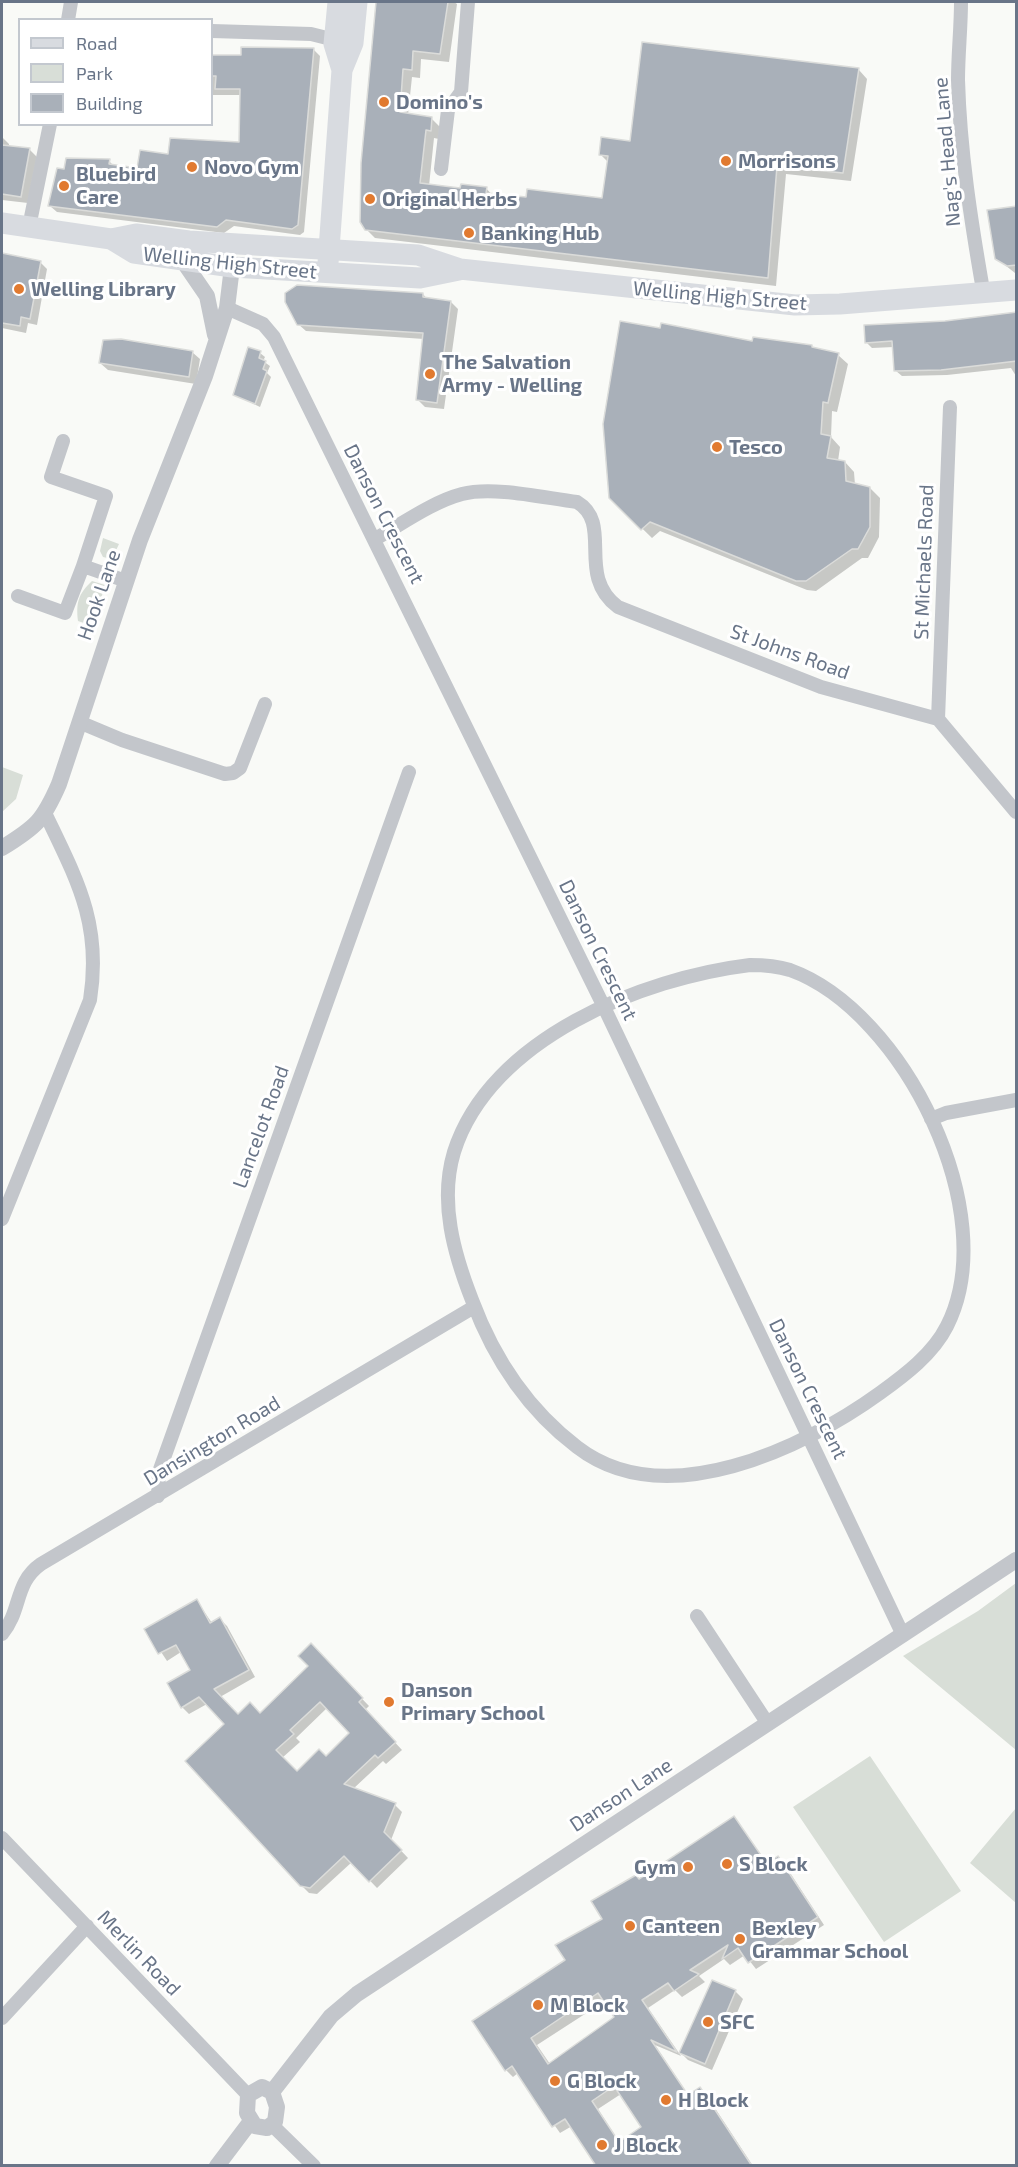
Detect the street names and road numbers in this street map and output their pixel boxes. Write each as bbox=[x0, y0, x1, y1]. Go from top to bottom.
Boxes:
street label: Nag's Head Lane bbox=[929, 76, 965, 228]
street label: Welling High Street bbox=[142, 242, 318, 284]
street label: Welling High Street bbox=[632, 276, 808, 316]
street label: Danson Crescent bbox=[339, 440, 429, 588]
street label: St Michaels Road bbox=[909, 484, 939, 640]
street label: Hook Lane bbox=[72, 546, 126, 644]
street label: St Johns Road bbox=[727, 619, 853, 685]
street label: Danson Crescent bbox=[554, 876, 642, 1024]
street label: Lancelot Road bbox=[228, 1062, 294, 1192]
street label: Danson Crescent bbox=[764, 1315, 852, 1463]
street label: Dansington Road bbox=[139, 1391, 285, 1491]
street label: Danson Lane bbox=[565, 1753, 677, 1837]
street label: Merlin Road bbox=[92, 1905, 186, 2001]

